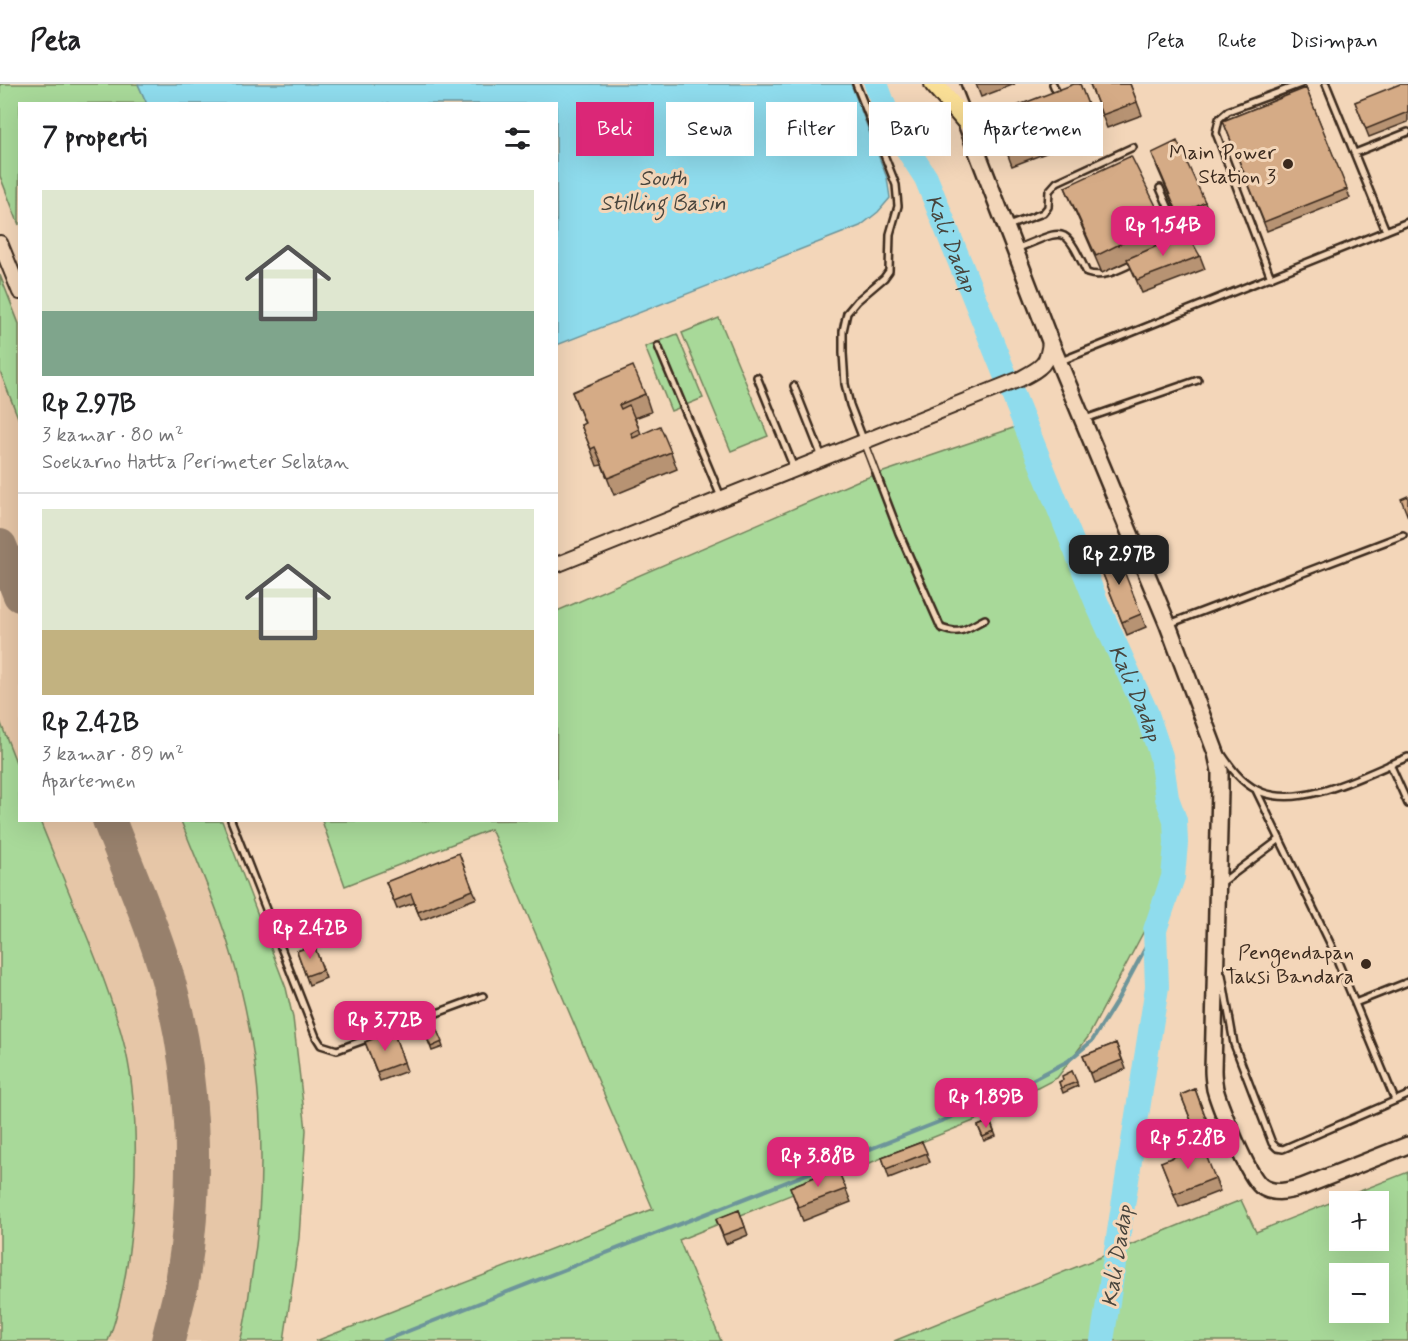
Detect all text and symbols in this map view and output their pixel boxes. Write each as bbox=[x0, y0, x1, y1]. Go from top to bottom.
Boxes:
text: Peta bbox=[30, 23, 81, 60]
text: Peta bbox=[1147, 27, 1185, 55]
text: Rute bbox=[1218, 27, 1257, 55]
text: Disimpan bbox=[1290, 27, 1378, 55]
chip: Beli bbox=[576, 102, 654, 156]
chip: Sewa bbox=[666, 102, 754, 156]
chip: Filter bbox=[766, 102, 857, 156]
chip: Baru bbox=[869, 102, 951, 156]
chip: Apartemen bbox=[963, 102, 1103, 156]
text: 7 properti bbox=[42, 121, 147, 155]
icon: filters bbox=[501, 122, 534, 155]
place label: Main Power Station 3 bbox=[1169, 139, 1276, 191]
marker: Main Power Station 3 bbox=[1281, 157, 1295, 171]
water label: South Stilling Basin bbox=[600, 165, 726, 221]
water label: Kali Dadap bbox=[918, 191, 983, 298]
pin: Rp 1.54B bbox=[1101, 206, 1225, 257]
text: Rp 1.54B bbox=[1125, 212, 1201, 239]
icon: home bbox=[234, 229, 342, 337]
text: Rp 2.97B bbox=[42, 388, 136, 422]
text: 3 kamar · 80 m² bbox=[42, 422, 184, 449]
text: Soekarno Hatta Perimeter Selatan bbox=[42, 449, 349, 476]
pin: Rp 2.97B bbox=[1057, 535, 1181, 586]
text: Rp 2.97B bbox=[1083, 541, 1155, 568]
icon: home bbox=[234, 548, 342, 656]
water label: Kali Dadap bbox=[1101, 640, 1167, 746]
text: Rp 2.42B bbox=[42, 707, 139, 741]
text: 3 kamar · 89 m² bbox=[42, 741, 184, 768]
text: Apartemen bbox=[42, 768, 135, 795]
pin: Rp 2.42B bbox=[248, 909, 372, 960]
text: Rp 2.42B bbox=[273, 915, 347, 942]
place label: Pengendapan Taksi Bandara bbox=[1225, 939, 1354, 991]
marker: Pengendapan Taksi Bandara bbox=[1359, 957, 1373, 971]
pin: Rp 3.72B bbox=[323, 1001, 447, 1052]
text: Rp 3.72B bbox=[348, 1007, 422, 1034]
pin: Rp 1.89B bbox=[924, 1078, 1048, 1129]
text: Rp 1.89B bbox=[949, 1084, 1023, 1111]
pin: Rp 5.28B bbox=[1126, 1119, 1250, 1170]
text: Rp 5.28B bbox=[1150, 1125, 1226, 1152]
pin: Rp 3.88B bbox=[756, 1137, 880, 1188]
text: Rp 3.88B bbox=[781, 1143, 855, 1170]
map controls bbox=[1329, 1191, 1389, 1323]
button: + bbox=[1329, 1191, 1389, 1251]
water label: Kali Dadap bbox=[1096, 1202, 1140, 1309]
button: − bbox=[1329, 1263, 1389, 1323]

